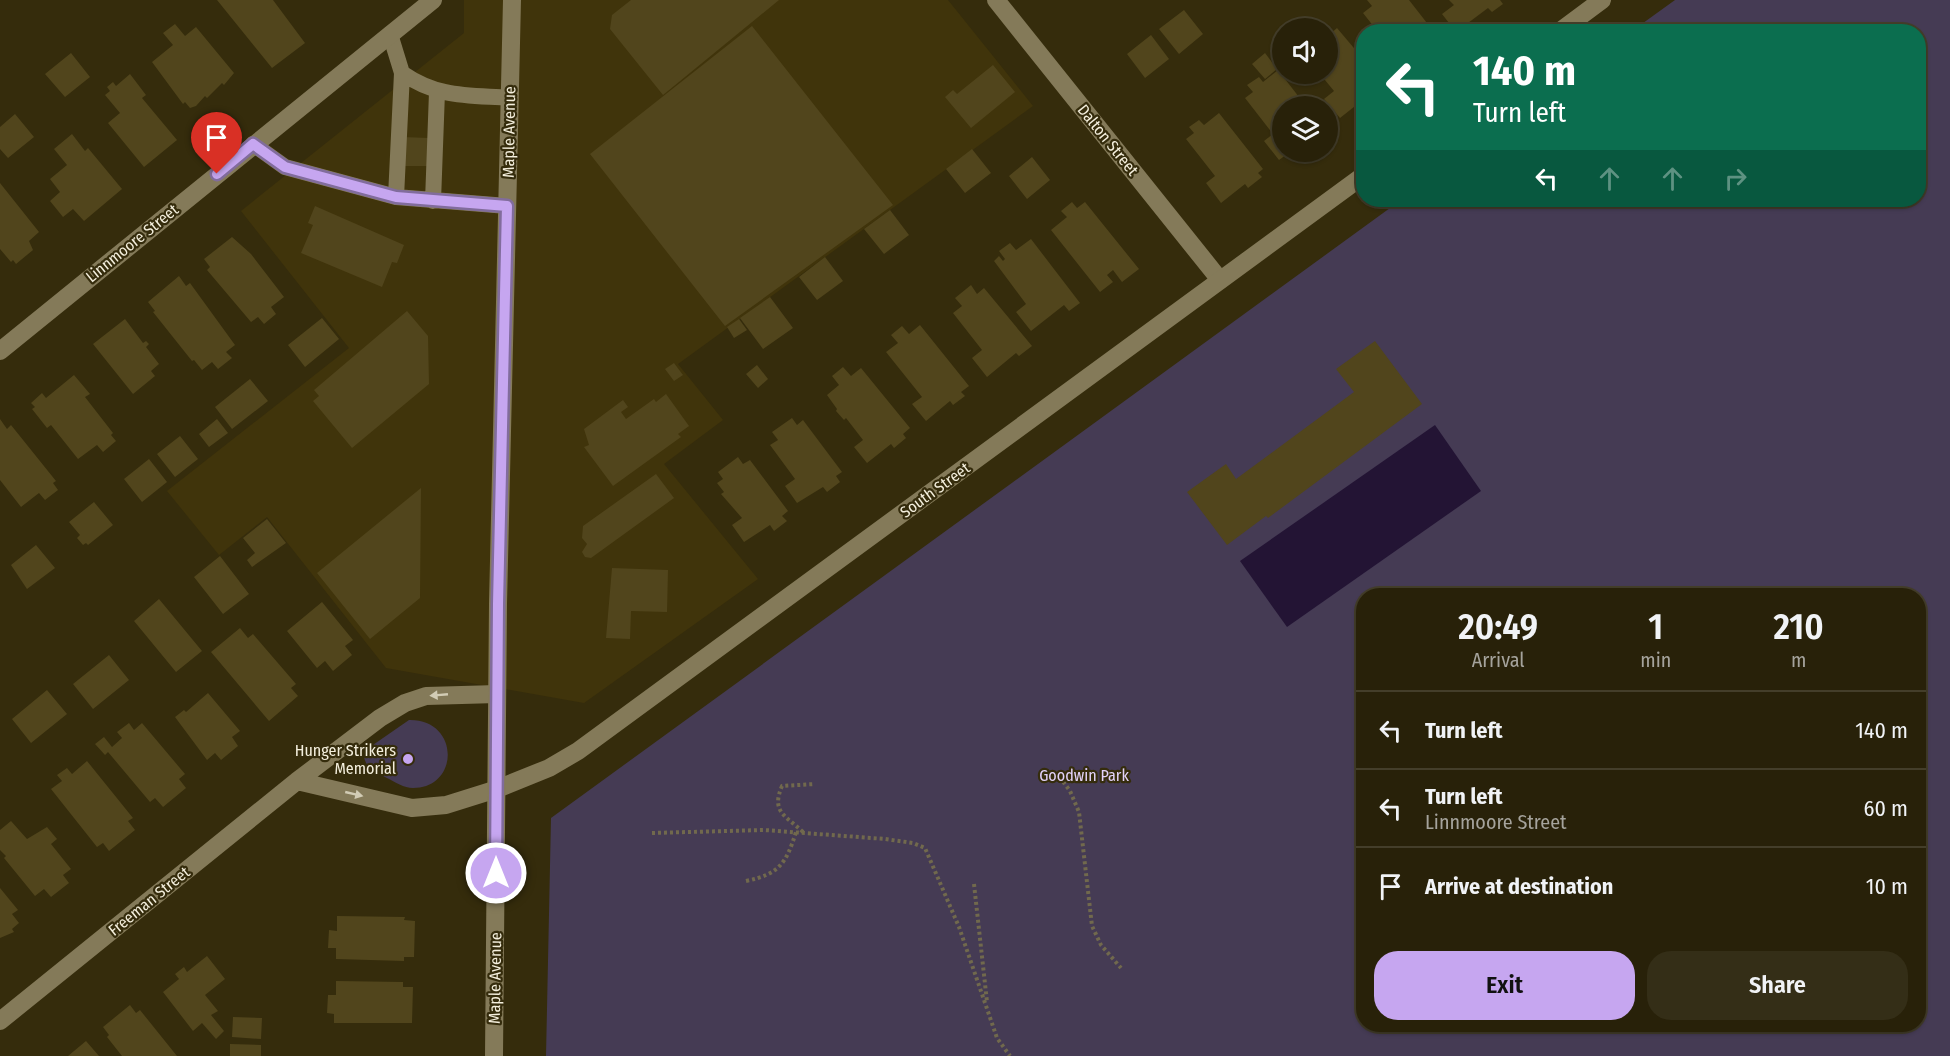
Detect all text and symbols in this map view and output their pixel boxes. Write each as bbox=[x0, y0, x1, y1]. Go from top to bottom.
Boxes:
map controls bbox=[1272, 18, 1338, 162]
button: sound bbox=[1272, 18, 1338, 84]
text: 140 m bbox=[1473, 46, 1576, 96]
icon: left bbox=[1374, 48, 1452, 126]
street label: Maple Avenue bbox=[499, 86, 519, 178]
button: layers bbox=[1272, 96, 1338, 162]
text: Turn left bbox=[1473, 97, 1566, 129]
street label: Dalton Street bbox=[1074, 101, 1143, 180]
pin bbox=[191, 112, 242, 174]
icon: arrive bbox=[200, 121, 233, 154]
icon: left bbox=[1530, 162, 1563, 195]
icon: ahead bbox=[1593, 162, 1626, 195]
icon: ahead bbox=[1656, 162, 1689, 195]
icon: right bbox=[1719, 162, 1752, 195]
street label: Linnmoore Street bbox=[82, 199, 183, 286]
street label: South Street bbox=[896, 458, 974, 522]
text: 20:49 bbox=[1458, 605, 1538, 649]
text: 1 bbox=[1648, 605, 1663, 649]
text: 210 bbox=[1773, 605, 1824, 649]
text: Arrival bbox=[1472, 648, 1525, 672]
text: min bbox=[1640, 648, 1671, 672]
text: m bbox=[1791, 648, 1806, 672]
one-way arrow bbox=[429, 690, 448, 699]
icon: left bbox=[1374, 714, 1407, 747]
text: Turn left bbox=[1425, 717, 1503, 744]
text: 140 m bbox=[1855, 717, 1908, 744]
place label: Hunger Strikers Memorial bbox=[295, 741, 396, 778]
marker: Hunger Strikers Memorial bbox=[401, 752, 415, 766]
park label: Goodwin Park bbox=[1039, 766, 1129, 785]
text: Turn left bbox=[1425, 783, 1503, 810]
one-way arrow bbox=[345, 790, 363, 800]
icon: left bbox=[1374, 792, 1407, 825]
text: 60 m bbox=[1864, 795, 1908, 822]
text: Linnmoore Street bbox=[1425, 810, 1567, 834]
position arrow bbox=[464, 841, 528, 905]
street label: Freeman Street bbox=[105, 862, 194, 940]
icon: arrive bbox=[1374, 870, 1407, 903]
text: Arrive at destination bbox=[1425, 873, 1613, 900]
text: 10 m bbox=[1866, 873, 1908, 900]
street label: Maple Avenue bbox=[485, 932, 505, 1024]
button: Exit bbox=[1374, 951, 1635, 1020]
button: Share bbox=[1647, 951, 1908, 1020]

